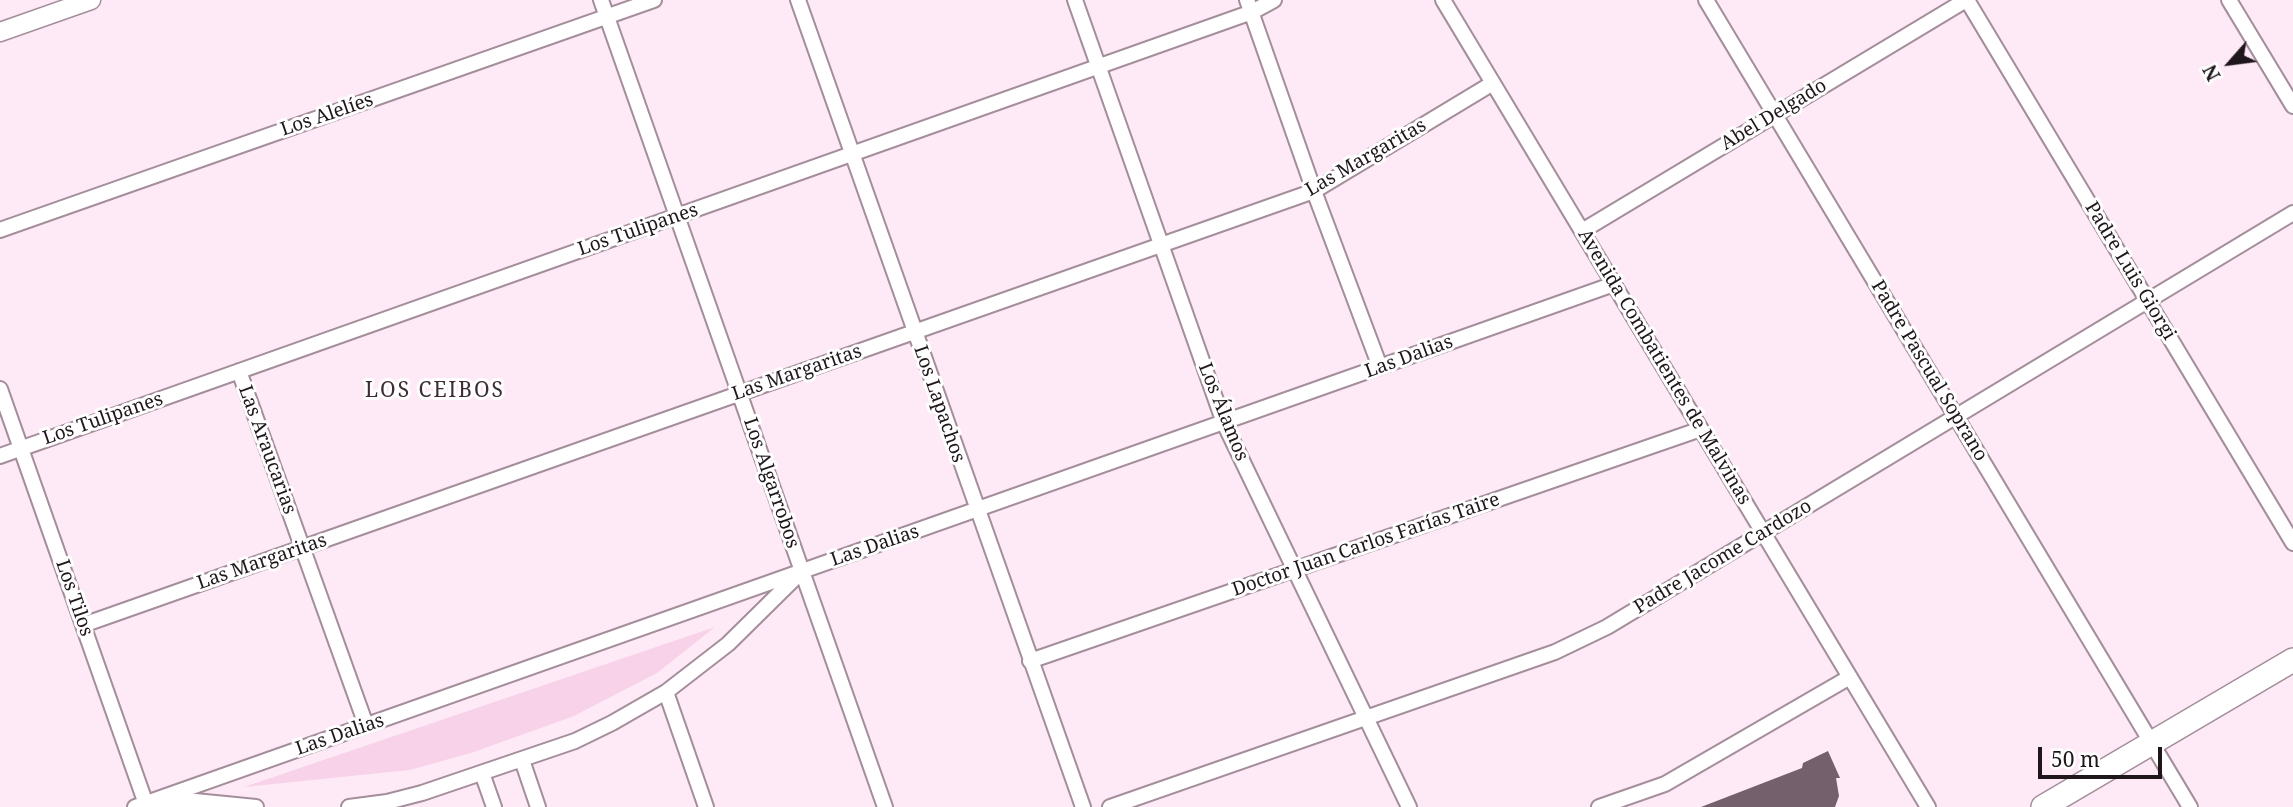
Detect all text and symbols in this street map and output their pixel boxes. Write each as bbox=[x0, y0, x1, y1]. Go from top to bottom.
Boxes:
north arrow bbox=[2195, 28, 2265, 98]
text: N bbox=[2196, 60, 2226, 86]
street label: Abel Delgado bbox=[1717, 74, 1831, 156]
street label: Los Alelíes bbox=[278, 89, 376, 141]
street label: Las Margaritas bbox=[1302, 114, 1430, 202]
street label: Padre Luis Giorgi bbox=[2080, 198, 2180, 344]
street label: Los Tulipanes bbox=[575, 199, 701, 261]
street label: Avenida Combatientes de Malvinas bbox=[1573, 225, 1755, 509]
street label: Padre Pascual Soprano bbox=[1866, 276, 1992, 466]
street label: Las Dalias bbox=[1362, 331, 1456, 383]
street label: Las Margaritas bbox=[729, 340, 865, 406]
street label: Los Lapachos bbox=[908, 343, 970, 465]
street label: Los Álamos bbox=[1193, 360, 1253, 464]
district label: LOS CEIBOS bbox=[366, 378, 504, 404]
street label: Las Araucarias bbox=[233, 383, 301, 517]
street label: Los Tulipanes bbox=[40, 388, 166, 450]
street label: Los Algarrobos bbox=[738, 415, 804, 551]
street label: Doctor Juan Carlos Farías Taire bbox=[1229, 488, 1503, 602]
street label: Padre Jacome Cardozo bbox=[1630, 495, 1816, 619]
street label: Las Dalias bbox=[828, 520, 922, 572]
street label: Las Margaritas bbox=[194, 529, 330, 595]
street label: Los Tilos bbox=[50, 557, 98, 639]
street label: Las Dalias bbox=[293, 709, 387, 761]
scale bar bbox=[2041, 734, 2165, 778]
text: 50 m bbox=[2051, 745, 2100, 773]

